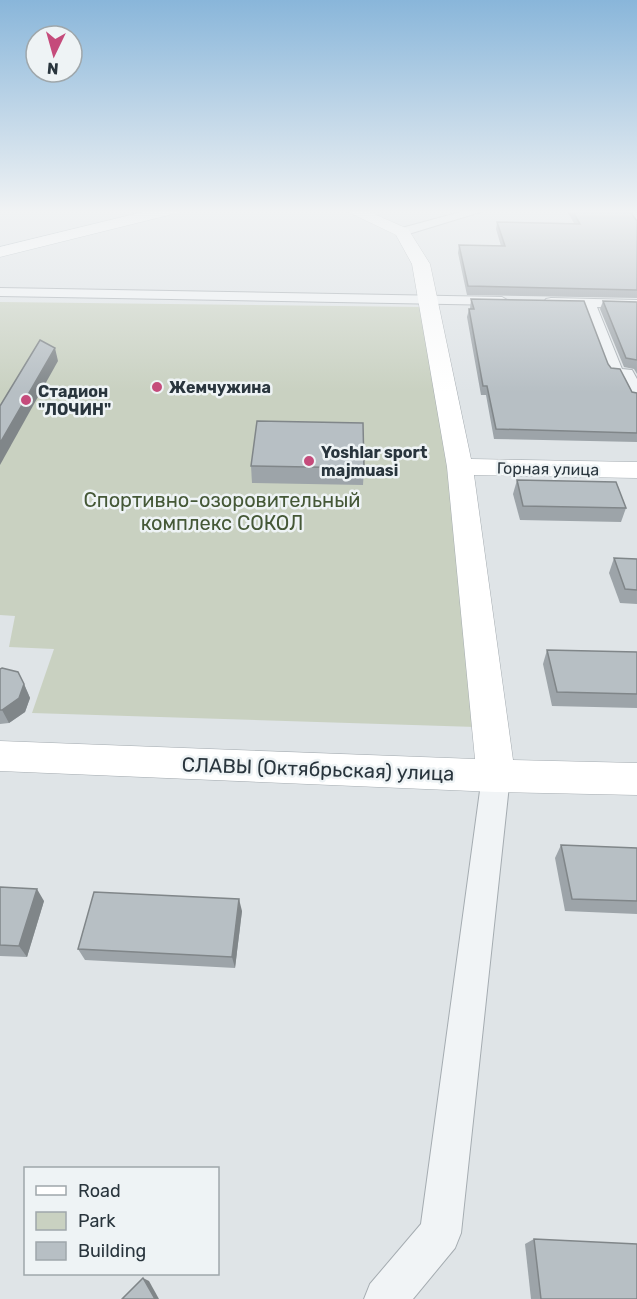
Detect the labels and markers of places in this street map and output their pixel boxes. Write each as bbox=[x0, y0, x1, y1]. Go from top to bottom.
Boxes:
place label: Жемчужина bbox=[169, 378, 271, 397]
marker: Жемчужина bbox=[150, 380, 164, 394]
place label: Стадион "ЛОЧИН" bbox=[38, 382, 111, 419]
marker: Стадион "ЛОЧИН" bbox=[19, 393, 33, 407]
place label: Yoshlar sport majmuasi bbox=[321, 443, 428, 480]
marker: Yoshlar sport majmuasi bbox=[302, 454, 316, 468]

